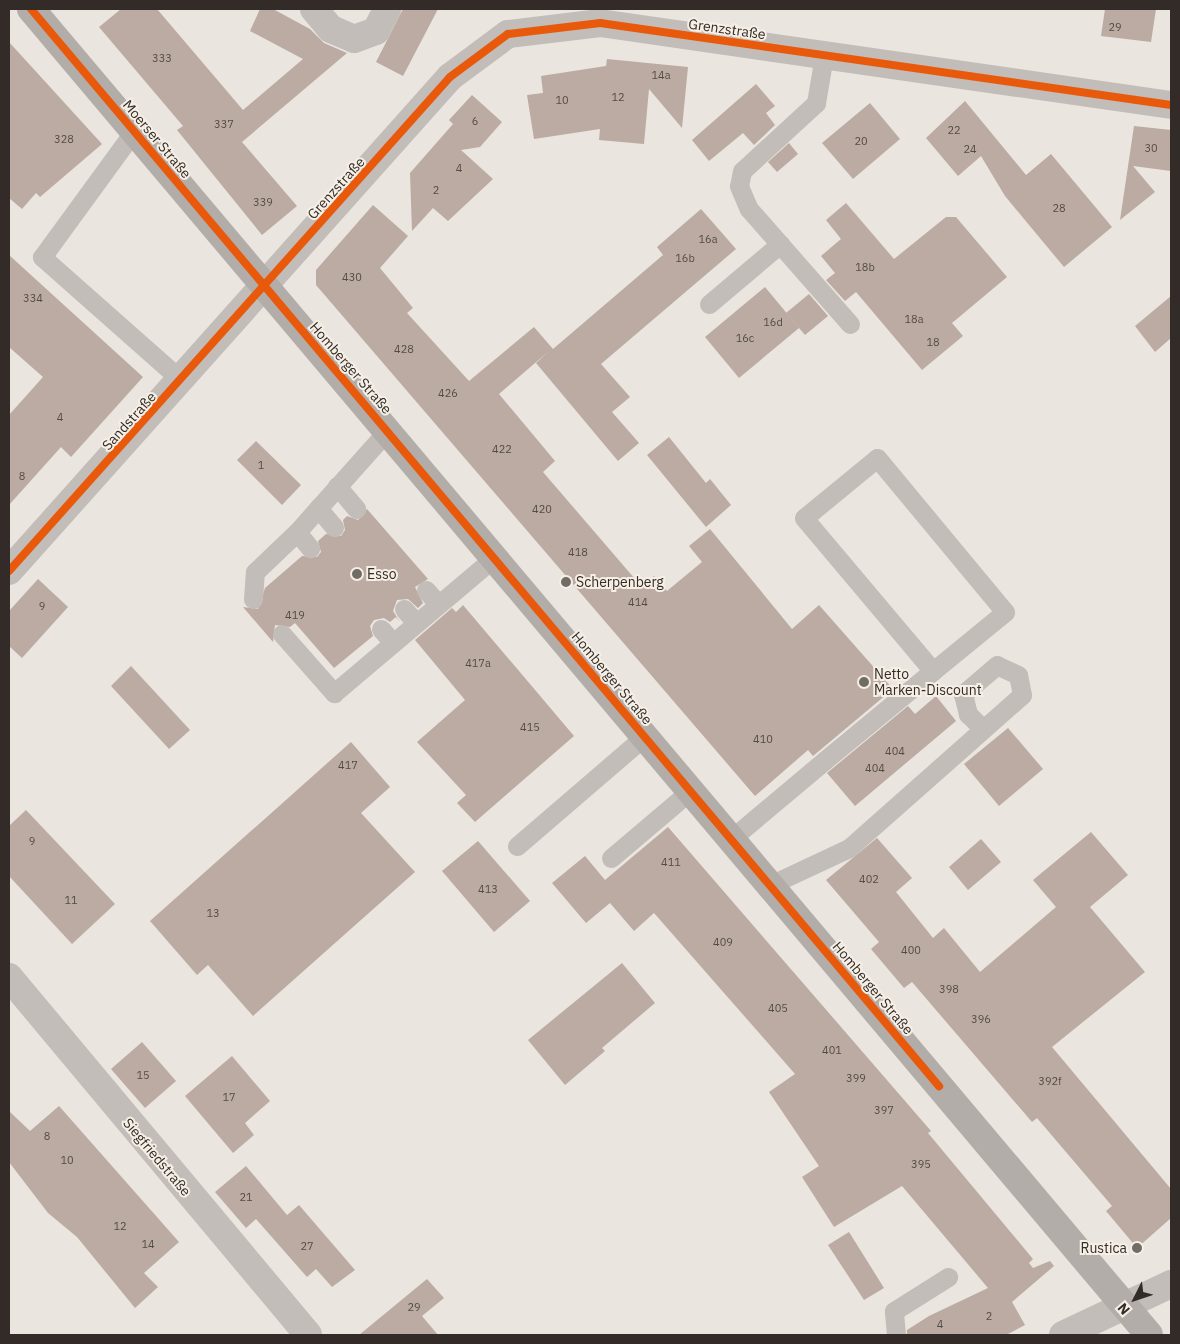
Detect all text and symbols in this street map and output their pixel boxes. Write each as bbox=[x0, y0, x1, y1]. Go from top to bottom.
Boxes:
street label: Grenzstraße bbox=[687, 15, 767, 43]
house number: 29 bbox=[1108, 20, 1122, 34]
house number: 333 bbox=[152, 51, 172, 65]
house number: 14a bbox=[651, 68, 671, 82]
house number: 12 bbox=[611, 90, 625, 104]
house number: 10 bbox=[555, 93, 569, 107]
street label: Moerser Straße bbox=[119, 96, 195, 182]
house number: 6 bbox=[472, 114, 478, 128]
house number: 337 bbox=[214, 117, 234, 131]
house number: 22 bbox=[947, 123, 961, 137]
house number: 328 bbox=[54, 132, 74, 146]
house number: 20 bbox=[854, 134, 868, 148]
house number: 30 bbox=[1144, 141, 1158, 155]
house number: 24 bbox=[963, 142, 977, 156]
street label: Grenzstraße bbox=[304, 153, 368, 223]
house number: 4 bbox=[456, 161, 462, 175]
house number: 2 bbox=[433, 183, 439, 197]
house number: 339 bbox=[253, 195, 273, 209]
house number: 28 bbox=[1052, 201, 1066, 215]
house number: 16a bbox=[698, 232, 718, 246]
house number: 16b bbox=[675, 251, 695, 265]
house number: 18b bbox=[855, 260, 875, 274]
house number: 430 bbox=[342, 270, 362, 284]
house number: 334 bbox=[23, 291, 43, 305]
house number: 18a bbox=[904, 312, 924, 326]
house number: 16d bbox=[763, 315, 783, 329]
street label: Homberger Straße bbox=[307, 319, 395, 417]
house number: 16c bbox=[736, 331, 754, 345]
house number: 18 bbox=[926, 335, 940, 349]
house number: 428 bbox=[394, 342, 414, 356]
house number: 426 bbox=[438, 386, 458, 400]
street label: Sandstraße bbox=[98, 388, 160, 454]
house number: 4 bbox=[57, 410, 63, 424]
house number: 422 bbox=[492, 442, 512, 456]
house number: 1 bbox=[258, 458, 264, 472]
house number: 8 bbox=[19, 469, 25, 483]
house number: 420 bbox=[532, 502, 552, 516]
house number: 418 bbox=[568, 545, 588, 559]
place label: Esso bbox=[367, 566, 397, 582]
marker: Esso bbox=[351, 568, 363, 580]
place label: Scherpenberg bbox=[576, 574, 664, 590]
marker: Scherpenberg bbox=[560, 576, 572, 588]
house number: 414 bbox=[628, 595, 648, 609]
house number: 9 bbox=[39, 599, 45, 613]
house number: 419 bbox=[285, 608, 305, 622]
street label: Homberger Straße bbox=[568, 628, 656, 728]
house number: 417a bbox=[465, 656, 491, 670]
place label: Netto Marken-Discount bbox=[874, 666, 982, 699]
marker: Netto Marken-Discount bbox=[858, 676, 870, 688]
house number: 415 bbox=[520, 720, 540, 734]
house number: 410 bbox=[753, 732, 773, 746]
house number: 404 bbox=[885, 744, 905, 758]
house number: 417 bbox=[338, 758, 358, 772]
house number: 404 bbox=[865, 761, 885, 775]
house number: 9 bbox=[29, 834, 35, 848]
house number: 411 bbox=[661, 855, 681, 869]
house number: 402 bbox=[859, 872, 879, 886]
house number: 413 bbox=[478, 882, 498, 896]
house number: 11 bbox=[64, 893, 78, 907]
house number: 13 bbox=[206, 906, 220, 920]
house number: 409 bbox=[713, 935, 733, 949]
street label: Homberger Straße bbox=[829, 938, 917, 1038]
house number: 400 bbox=[901, 943, 921, 957]
house number: 398 bbox=[939, 982, 959, 996]
house number: 405 bbox=[768, 1001, 788, 1015]
house number: 396 bbox=[971, 1012, 991, 1026]
house number: 401 bbox=[822, 1043, 842, 1057]
house number: 15 bbox=[136, 1068, 150, 1082]
house number: 399 bbox=[846, 1071, 866, 1085]
house number: 392f bbox=[1038, 1074, 1062, 1088]
house number: 17 bbox=[222, 1090, 236, 1104]
house number: 397 bbox=[874, 1103, 894, 1117]
street label: Siegfriedstraße bbox=[120, 1115, 194, 1199]
house number: 8 bbox=[44, 1129, 50, 1143]
house number: 10 bbox=[60, 1153, 74, 1167]
house number: 395 bbox=[911, 1157, 931, 1171]
house number: 21 bbox=[239, 1190, 253, 1204]
house number: 12 bbox=[113, 1219, 127, 1233]
house number: 14 bbox=[141, 1237, 155, 1251]
house number: 27 bbox=[300, 1239, 314, 1253]
place label: Rustica bbox=[1080, 1240, 1127, 1256]
marker: Rustica bbox=[1131, 1242, 1143, 1254]
north arrow bbox=[1110, 1274, 1160, 1324]
text: N bbox=[1114, 1299, 1134, 1319]
house number: 29 bbox=[407, 1300, 421, 1314]
house number: 2 bbox=[986, 1309, 992, 1323]
house number: 4 bbox=[937, 1317, 943, 1331]

